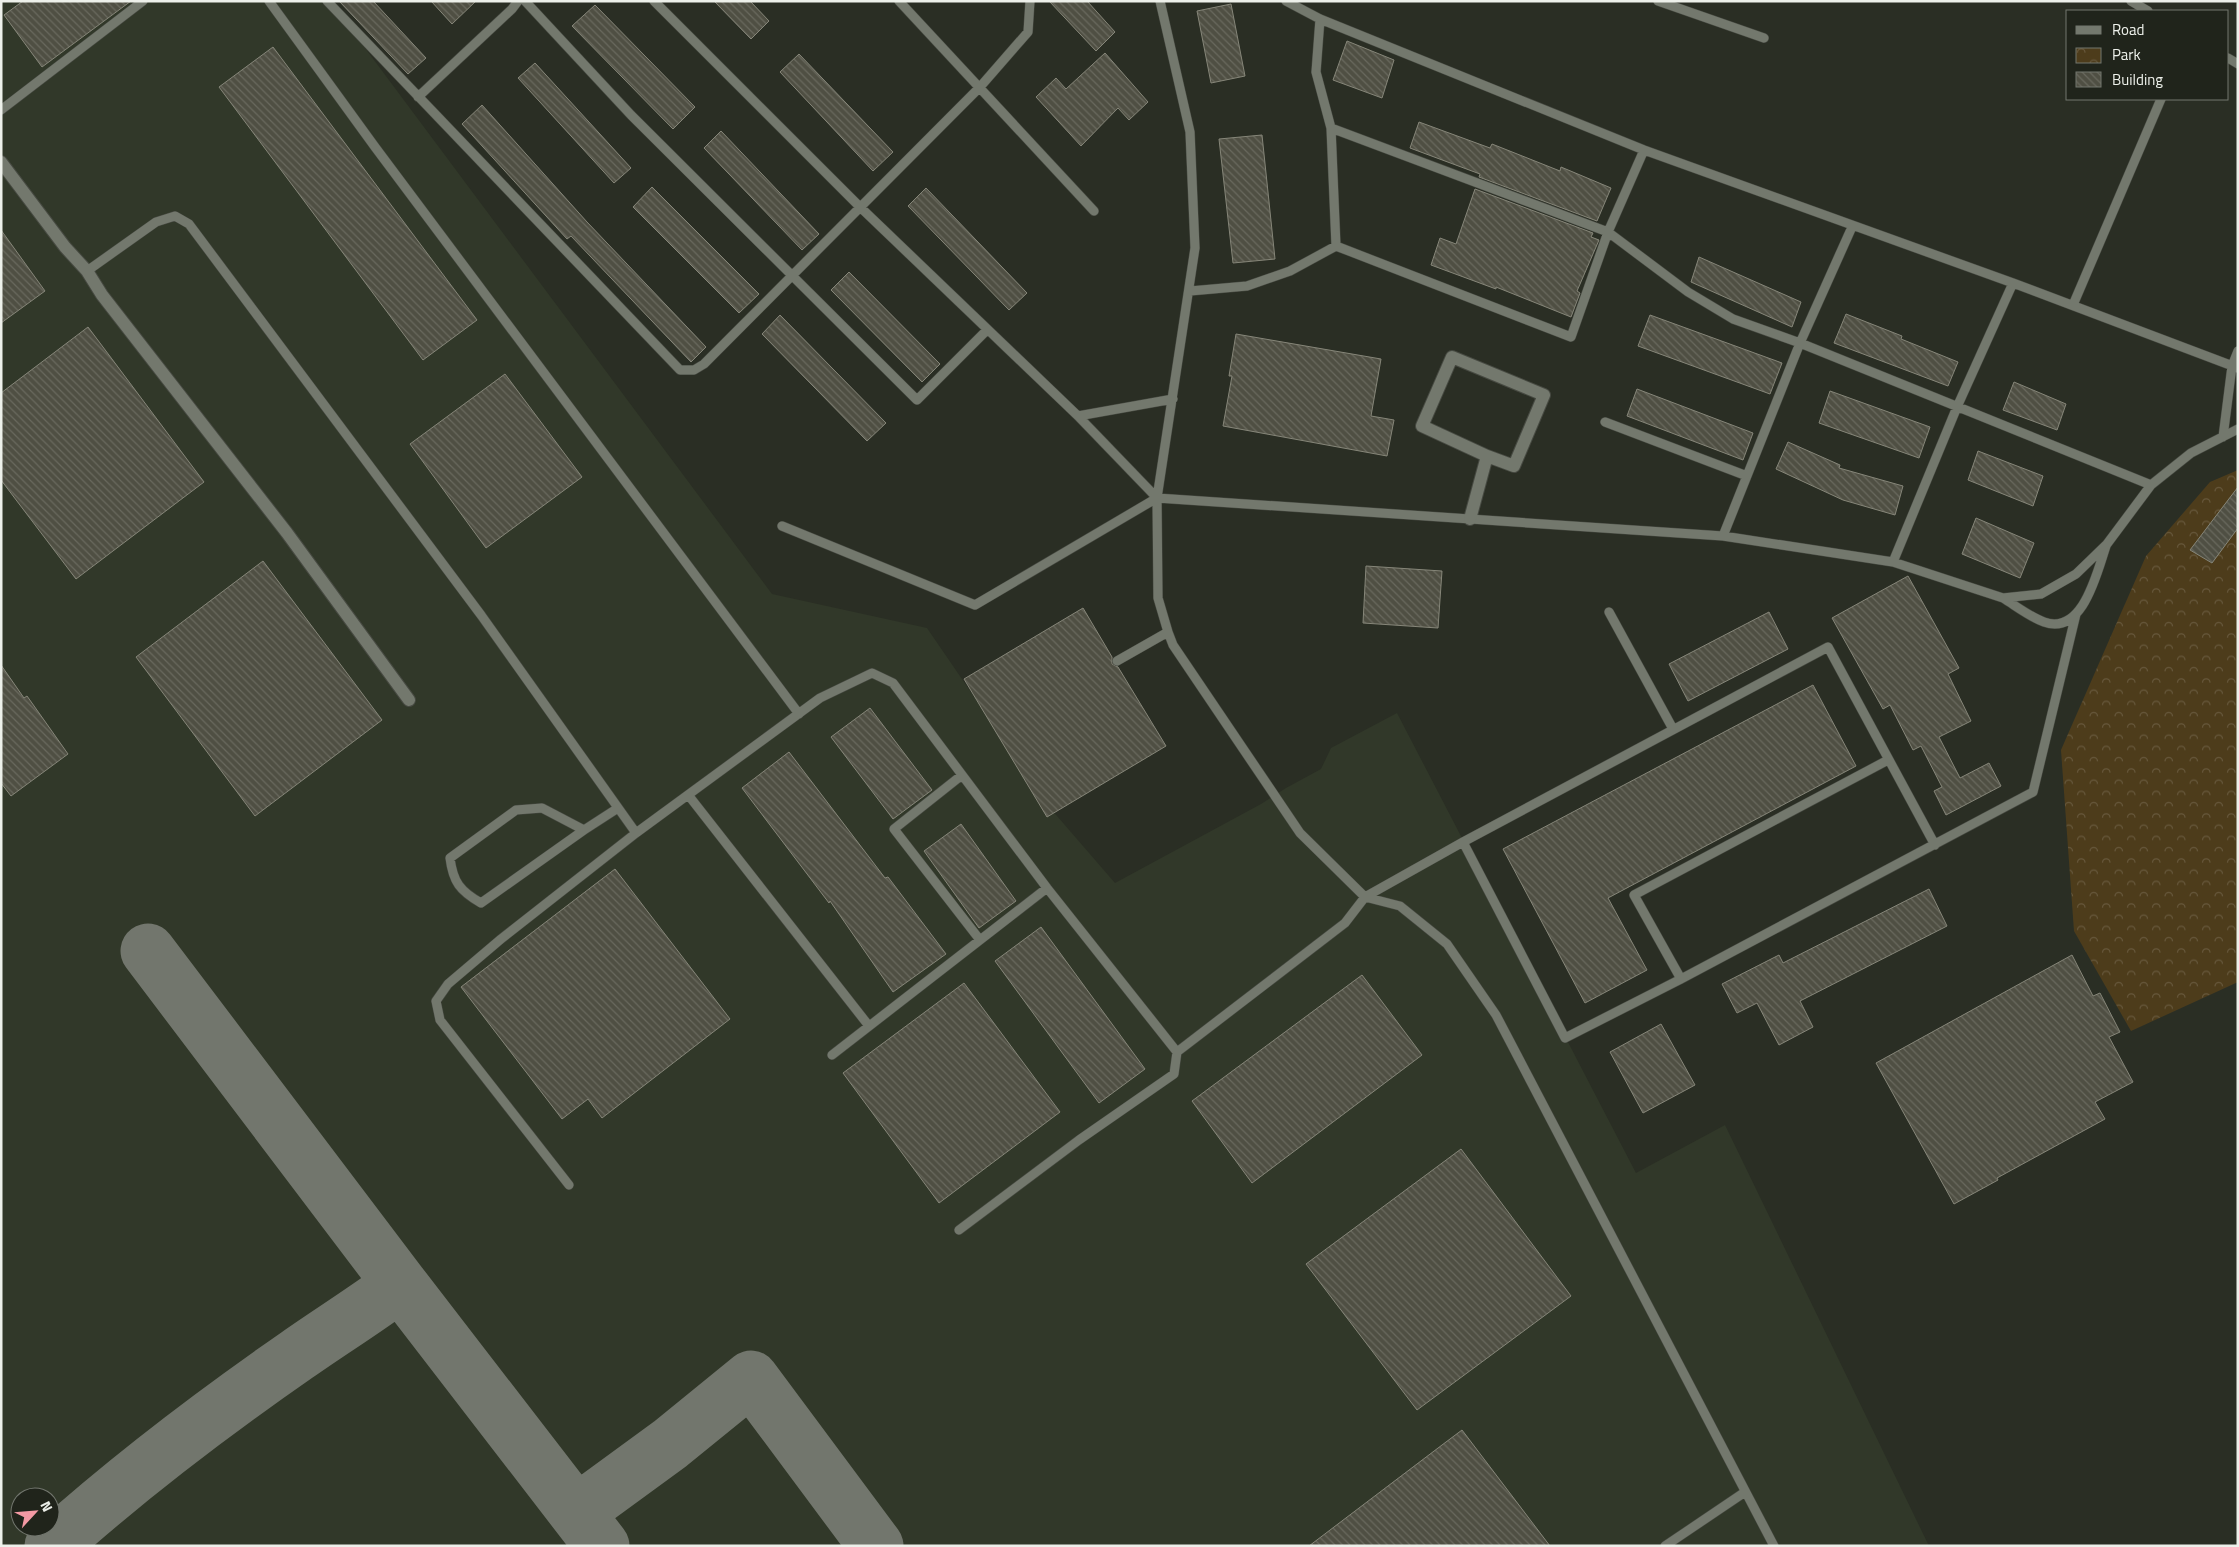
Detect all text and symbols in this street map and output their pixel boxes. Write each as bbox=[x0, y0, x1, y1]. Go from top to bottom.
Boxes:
legend bbox=[2066, 10, 2229, 100]
text: Road bbox=[2112, 18, 2144, 41]
text: Park bbox=[2112, 43, 2141, 66]
text: Building bbox=[2112, 68, 2163, 91]
north arrow bbox=[10, 1487, 60, 1537]
text: N bbox=[36, 1497, 59, 1515]

